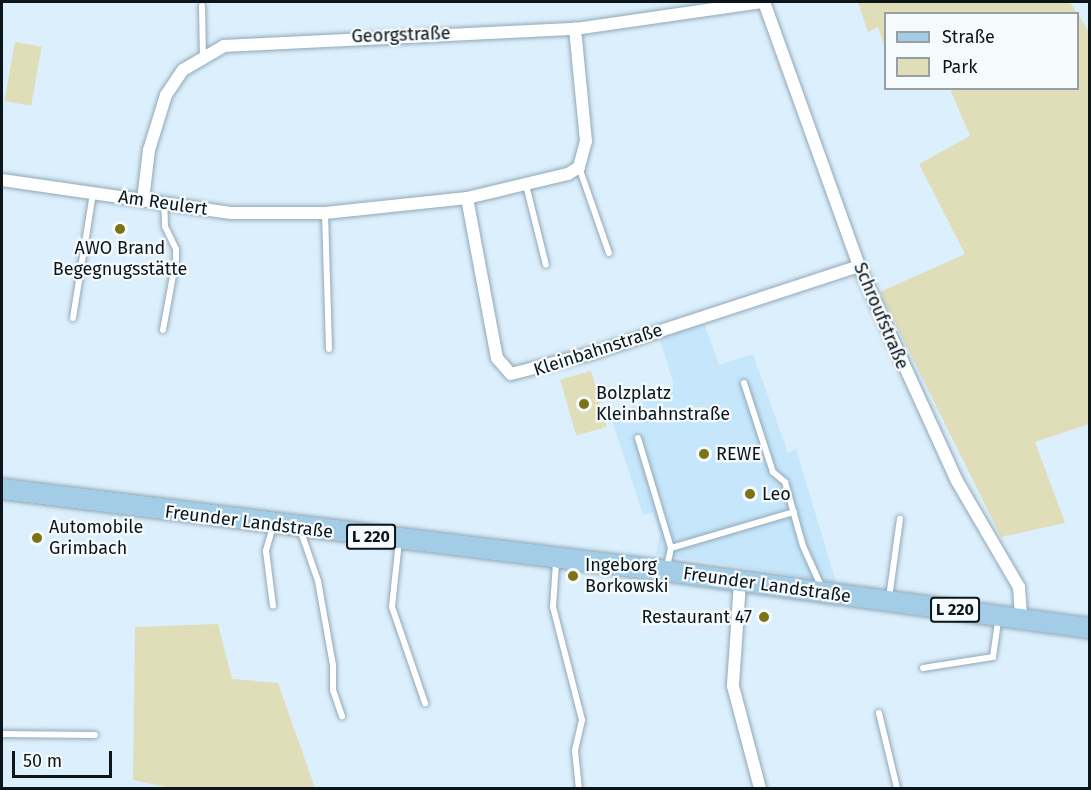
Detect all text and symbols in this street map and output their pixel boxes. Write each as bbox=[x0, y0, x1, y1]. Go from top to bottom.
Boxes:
legend bbox=[884, 12, 1079, 90]
street label: Georgstraße bbox=[351, 22, 451, 48]
text: Straße bbox=[942, 26, 995, 48]
text: Park bbox=[942, 56, 977, 78]
street label: Am Reulert bbox=[117, 186, 209, 220]
marker: AWO Brand Begegnugsstätte bbox=[113, 222, 127, 236]
place label: AWO Brand Begegnugsstätte bbox=[53, 238, 187, 280]
street label: Schroufstraße bbox=[849, 259, 913, 373]
street label: Kleinbahnstraße bbox=[531, 319, 665, 381]
place label: Bolzplatz Kleinbahnstraße bbox=[596, 383, 730, 426]
marker: Bolzplatz Kleinbahnstraße bbox=[577, 397, 591, 411]
place label: REWE bbox=[716, 443, 761, 465]
marker: REWE bbox=[697, 447, 711, 461]
place label: Leo bbox=[762, 483, 791, 505]
marker: Leo bbox=[743, 487, 757, 501]
street label: Freunder Landstraße bbox=[164, 501, 334, 543]
place label: Automobile Grimbach bbox=[49, 517, 143, 560]
road number: L 220 bbox=[346, 524, 397, 550]
marker: Automobile Grimbach bbox=[30, 531, 44, 545]
place label: Ingeborg Borkowski bbox=[585, 555, 669, 598]
street label: Freunder Landstraße bbox=[682, 563, 852, 607]
marker: Ingeborg Borkowski bbox=[566, 569, 580, 583]
road number: L 220 bbox=[930, 597, 980, 623]
place label: Restaurant 47 bbox=[641, 606, 752, 628]
marker: Restaurant 47 bbox=[757, 610, 771, 624]
scale bar bbox=[15, 739, 116, 777]
text: 50 m bbox=[23, 750, 62, 772]

